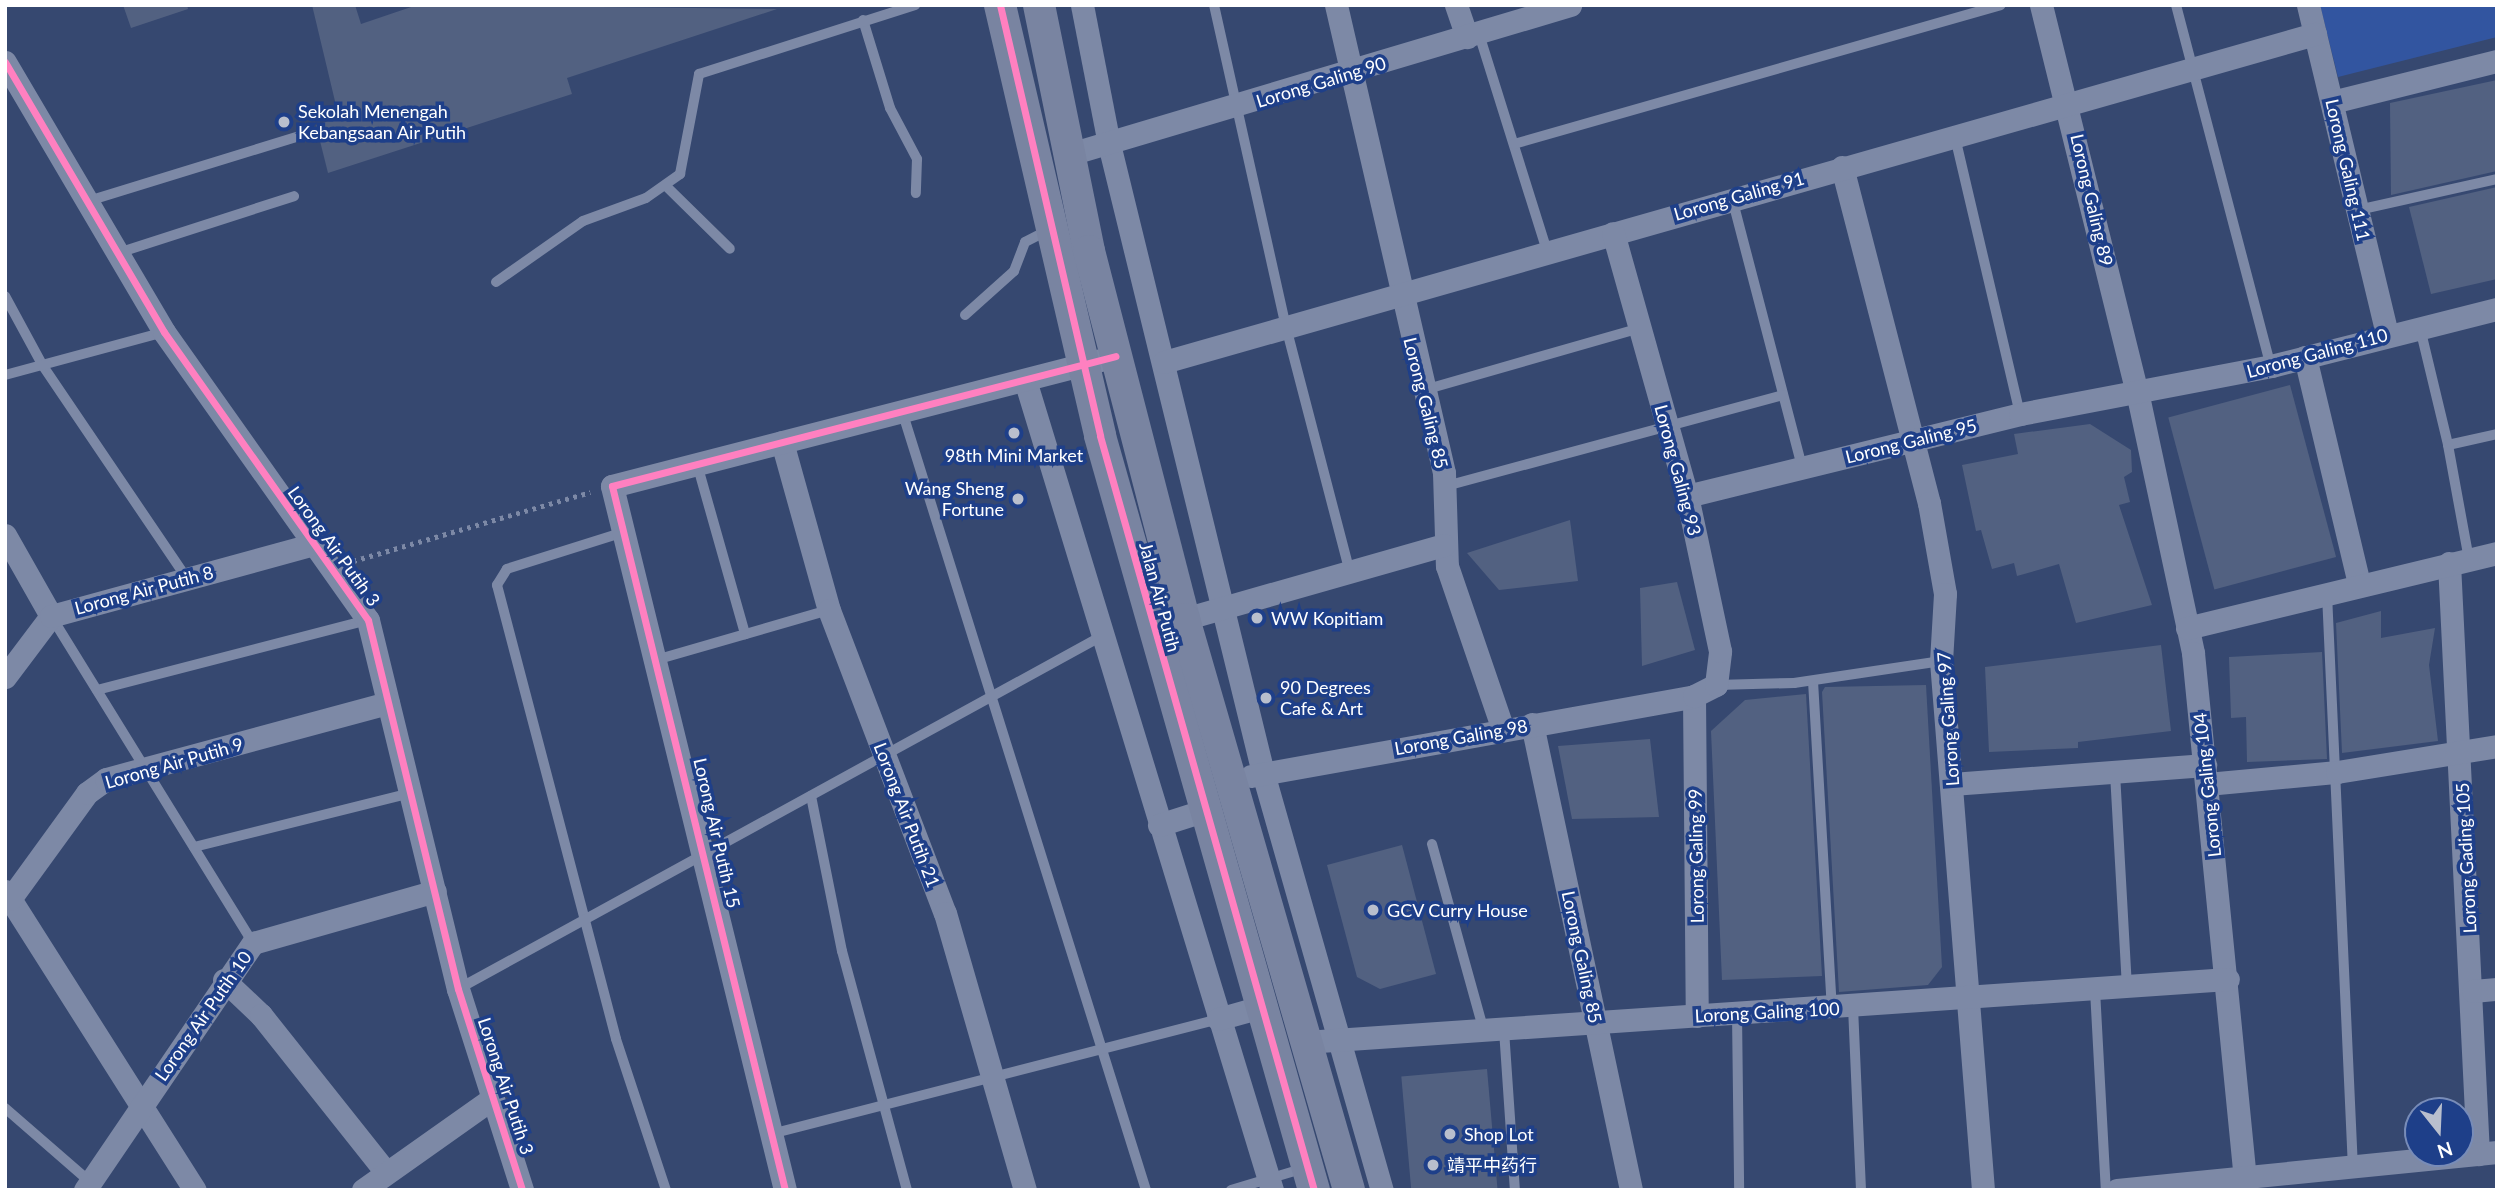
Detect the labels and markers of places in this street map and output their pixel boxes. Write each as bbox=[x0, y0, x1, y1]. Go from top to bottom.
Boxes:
place label: Sekolah Menengah Kebangsaan Air Putih bbox=[298, 101, 467, 144]
marker: Sekolah Menengah Kebangsaan Air Putih bbox=[276, 114, 292, 130]
marker: 98th Mini Market bbox=[1006, 425, 1022, 441]
place label: 98th Mini Market bbox=[945, 444, 1083, 466]
place label: Wang Sheng Fortune bbox=[905, 478, 1004, 520]
marker: Wang Sheng Fortune bbox=[1010, 491, 1026, 507]
place label: WW Kopitiam bbox=[1271, 607, 1384, 629]
marker: WW Kopitiam bbox=[1249, 610, 1265, 626]
place label: 90 Degrees Cafe & Art bbox=[1280, 677, 1371, 720]
marker: 90 Degrees Cafe & Art bbox=[1258, 690, 1274, 706]
place label: GCV Curry House bbox=[1387, 899, 1529, 921]
marker: GCV Curry House bbox=[1365, 902, 1381, 918]
place label: Shop Lot bbox=[1464, 1123, 1534, 1145]
marker: Shop Lot bbox=[1442, 1126, 1458, 1142]
place label: 靖平中药行 bbox=[1447, 1154, 1537, 1176]
marker: 靖平中药行 bbox=[1425, 1157, 1441, 1173]

